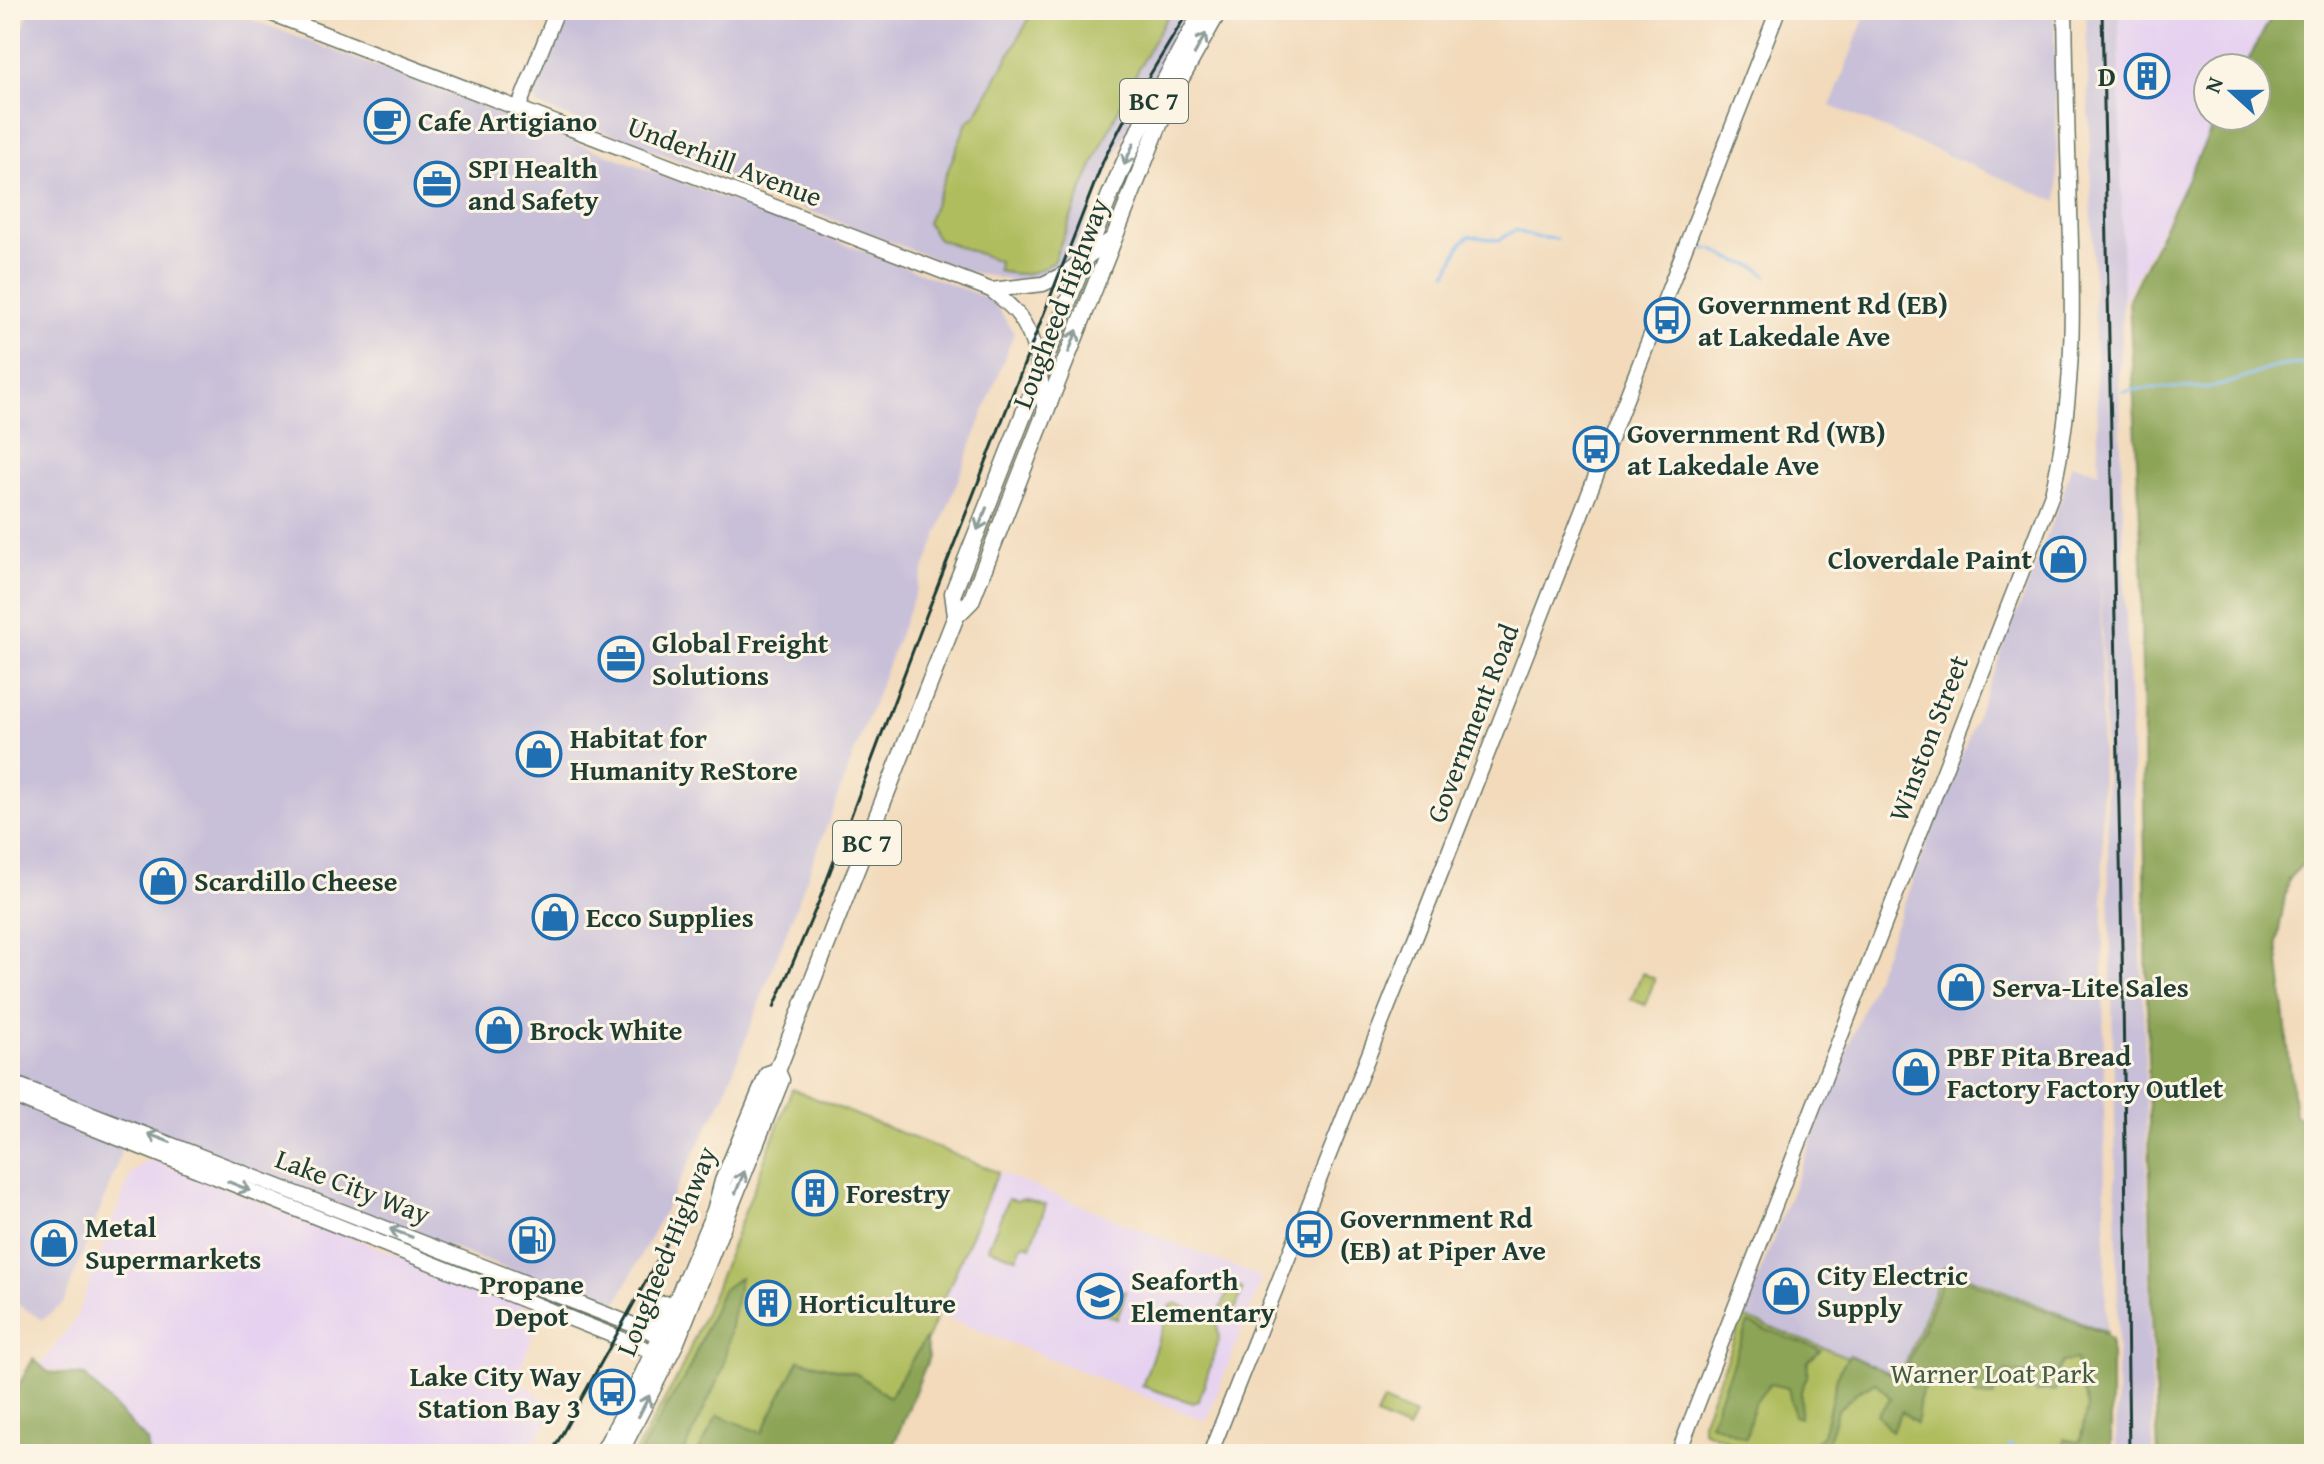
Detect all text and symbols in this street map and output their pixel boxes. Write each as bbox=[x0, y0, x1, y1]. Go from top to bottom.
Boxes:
one-way arrow bbox=[1192, 33, 1208, 56]
building icon: D bbox=[2123, 52, 2171, 100]
north arrow bbox=[2192, 52, 2272, 132]
place label: D bbox=[2098, 55, 2116, 96]
text: N bbox=[2196, 72, 2231, 97]
road number: BC 7 bbox=[1120, 79, 1188, 123]
cafe icon: Cafe Artigiano bbox=[363, 97, 411, 145]
place label: Cafe Artigiano bbox=[418, 100, 597, 141]
street label: Underhill Avenue bbox=[622, 105, 828, 216]
one-way arrow bbox=[1120, 141, 1135, 166]
place label: SPI Health and Safety bbox=[468, 147, 599, 220]
office icon: SPI Health and Safety bbox=[413, 160, 461, 208]
street label: Lougheed Highway bbox=[1000, 191, 1119, 414]
place label: Government Rd (EB) at Lakedale Ave bbox=[1698, 283, 1948, 356]
bus stop icon: Government Rd (EB) at Lakedale Ave bbox=[1643, 296, 1691, 344]
one-way arrow bbox=[1067, 329, 1081, 354]
place label: Government Rd (WB) at Lakedale Ave bbox=[1627, 412, 1886, 485]
bus stop icon: Government Rd (WB) at Lakedale Ave bbox=[1572, 425, 1620, 473]
one-way arrow bbox=[974, 506, 989, 531]
shop icon: Cloverdale Paint bbox=[2039, 535, 2087, 583]
place label: Cloverdale Paint bbox=[1828, 538, 2032, 579]
street label: Government Road bbox=[1415, 617, 1528, 828]
place label: Global Freight Solutions bbox=[652, 622, 829, 695]
office icon: Global Freight Solutions bbox=[597, 635, 645, 683]
street label: Winston Street bbox=[1877, 648, 1978, 827]
place label: Habitat for Humanity ReStore bbox=[570, 717, 798, 790]
shop icon: Habitat for Humanity ReStore bbox=[515, 730, 563, 778]
road number: BC 7 bbox=[833, 821, 901, 865]
shop icon: Scardillo Cheese bbox=[139, 857, 187, 905]
place label: Scardillo Cheese bbox=[194, 860, 397, 901]
shop icon: Ecco Supplies bbox=[531, 893, 579, 941]
place label: Ecco Supplies bbox=[586, 896, 754, 937]
shop icon: Serva-Lite Sales bbox=[1937, 963, 1985, 1011]
place label: Serva-Lite Sales bbox=[1992, 966, 2189, 1007]
shop icon: Brock White bbox=[475, 1006, 523, 1054]
place label: Brock White bbox=[530, 1009, 683, 1050]
place label: PBF Pita Bread Factory Factory Outlet bbox=[1947, 1035, 2224, 1108]
shop icon: PBF Pita Bread Factory Factory Outlet bbox=[1892, 1048, 1940, 1096]
one-way arrow bbox=[147, 1130, 172, 1145]
street label: Lake City Way bbox=[270, 1137, 437, 1234]
street label: Lougheed Highway bbox=[605, 1140, 726, 1362]
building icon: Forestry bbox=[791, 1169, 839, 1217]
one-way arrow bbox=[734, 1170, 748, 1195]
place label: Forestry bbox=[846, 1172, 951, 1213]
one-way arrow bbox=[226, 1180, 251, 1194]
place label: Government Rd (EB) at Piper Ave bbox=[1340, 1197, 1546, 1270]
place label: Metal Supermarkets bbox=[85, 1206, 261, 1279]
bus stop icon: Government Rd (EB) at Piper Ave bbox=[1285, 1210, 1333, 1258]
fuel station icon: Propane Depot bbox=[508, 1216, 556, 1264]
shop icon: Metal Supermarkets bbox=[30, 1219, 78, 1267]
one-way arrow bbox=[390, 1225, 414, 1239]
place label: City Electric Supply bbox=[1817, 1254, 1968, 1327]
place label: Seaforth Elementary bbox=[1131, 1259, 1276, 1332]
place label: Propane Depot bbox=[480, 1263, 584, 1336]
shop icon: City Electric Supply bbox=[1762, 1267, 1810, 1315]
school or university icon: Seaforth Elementary bbox=[1076, 1272, 1124, 1320]
building icon: Horticulture bbox=[744, 1279, 792, 1327]
place label: Horticulture bbox=[799, 1282, 956, 1323]
park label: Warner Loat Park bbox=[1890, 1352, 2096, 1393]
place label: Lake City Way Station Bay 3 bbox=[410, 1355, 582, 1428]
bus stop icon: Lake City Way Station Bay 3 bbox=[588, 1368, 636, 1416]
one-way arrow bbox=[637, 1395, 653, 1418]

